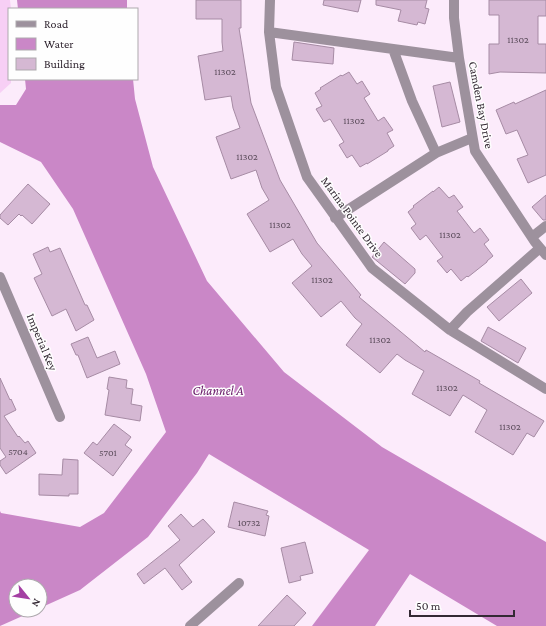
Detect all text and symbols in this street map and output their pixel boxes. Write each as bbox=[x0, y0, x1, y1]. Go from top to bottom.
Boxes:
legend bbox=[8, 8, 138, 80]
text: Road bbox=[44, 17, 69, 31]
house number: 11302 bbox=[507, 34, 529, 45]
text: Water bbox=[44, 37, 74, 51]
text: Building bbox=[44, 57, 85, 71]
street label: Camden Bay Drive bbox=[466, 60, 496, 150]
house number: 11302 bbox=[214, 66, 236, 77]
house number: 11302 bbox=[343, 115, 365, 126]
house number: 11302 bbox=[236, 151, 258, 162]
street label: Marina Pointe Drive bbox=[318, 174, 386, 260]
house number: 11302 bbox=[269, 219, 291, 230]
house number: 11302 bbox=[439, 229, 461, 240]
house number: 11302 bbox=[311, 274, 333, 285]
street label: Imperial Key bbox=[24, 311, 60, 373]
house number: 11302 bbox=[369, 334, 391, 345]
house number: 11302 bbox=[436, 382, 458, 393]
water label: Channel A bbox=[192, 383, 244, 398]
house number: 11302 bbox=[499, 421, 521, 432]
house number: 5704 bbox=[8, 446, 28, 457]
house number: 5701 bbox=[99, 447, 117, 458]
house number: 10732 bbox=[238, 517, 261, 528]
north arrow bbox=[8, 578, 48, 618]
scale bar bbox=[410, 592, 514, 618]
text: N bbox=[29, 597, 44, 610]
text: 50 m bbox=[416, 599, 441, 613]

